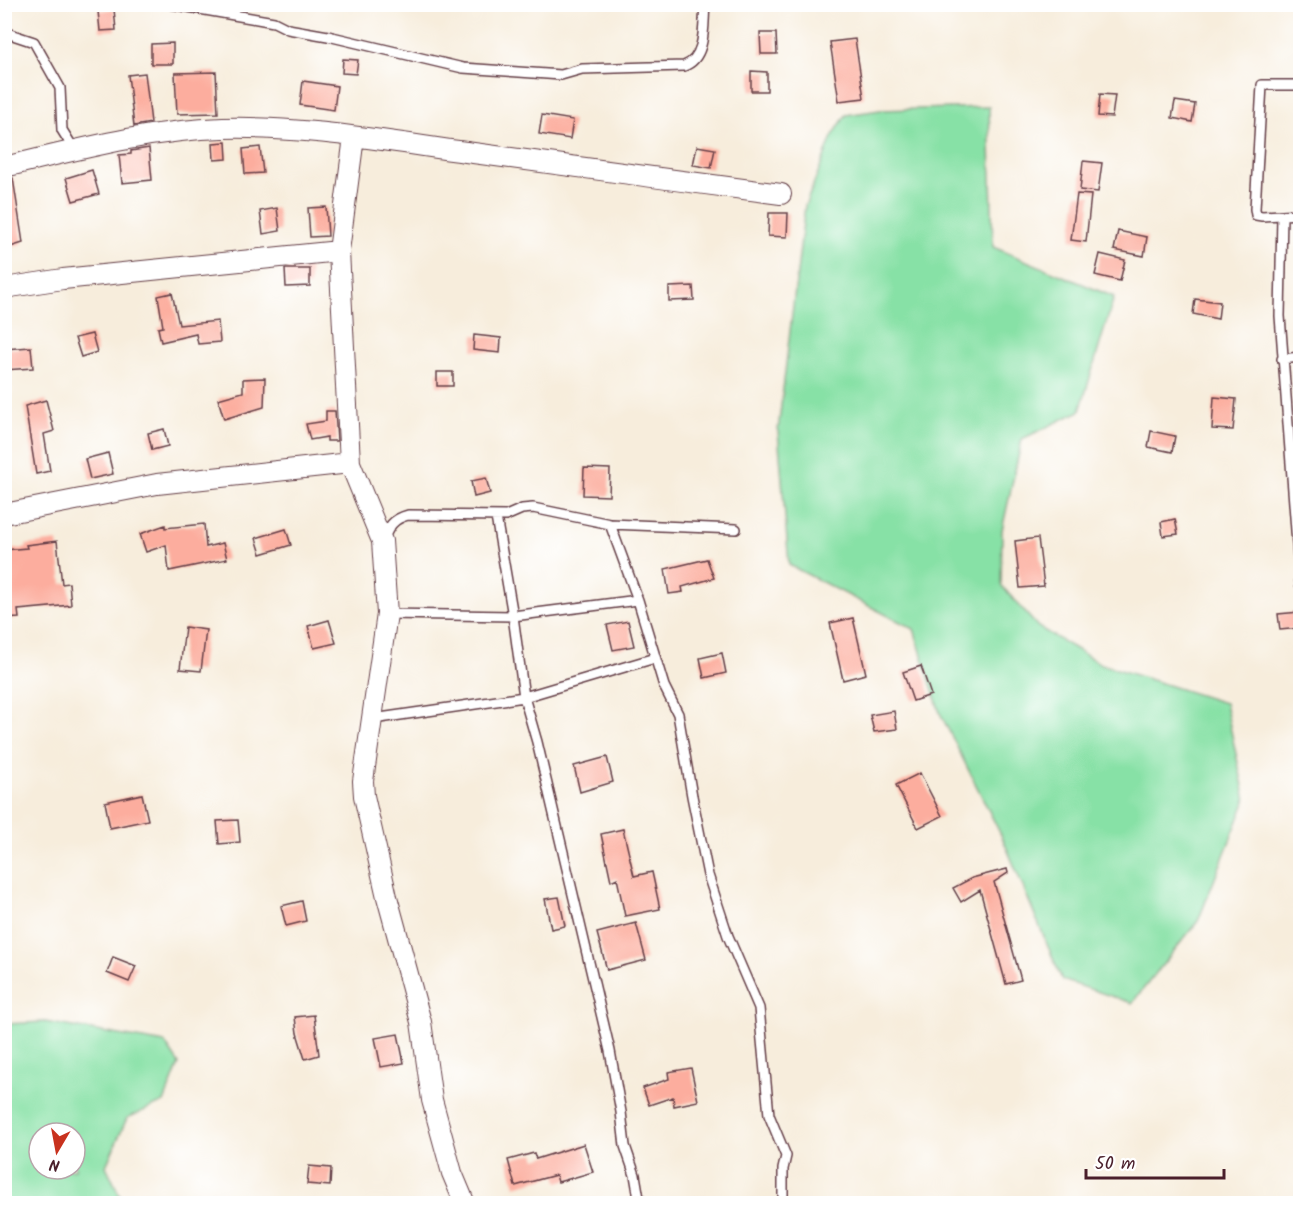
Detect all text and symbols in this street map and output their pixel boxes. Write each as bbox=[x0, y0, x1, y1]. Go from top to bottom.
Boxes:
north arrow bbox=[27, 1121, 87, 1181]
scale bar bbox=[1086, 1142, 1224, 1180]
text: 50 m bbox=[1095, 1150, 1135, 1179]
text: N bbox=[48, 1151, 62, 1177]

